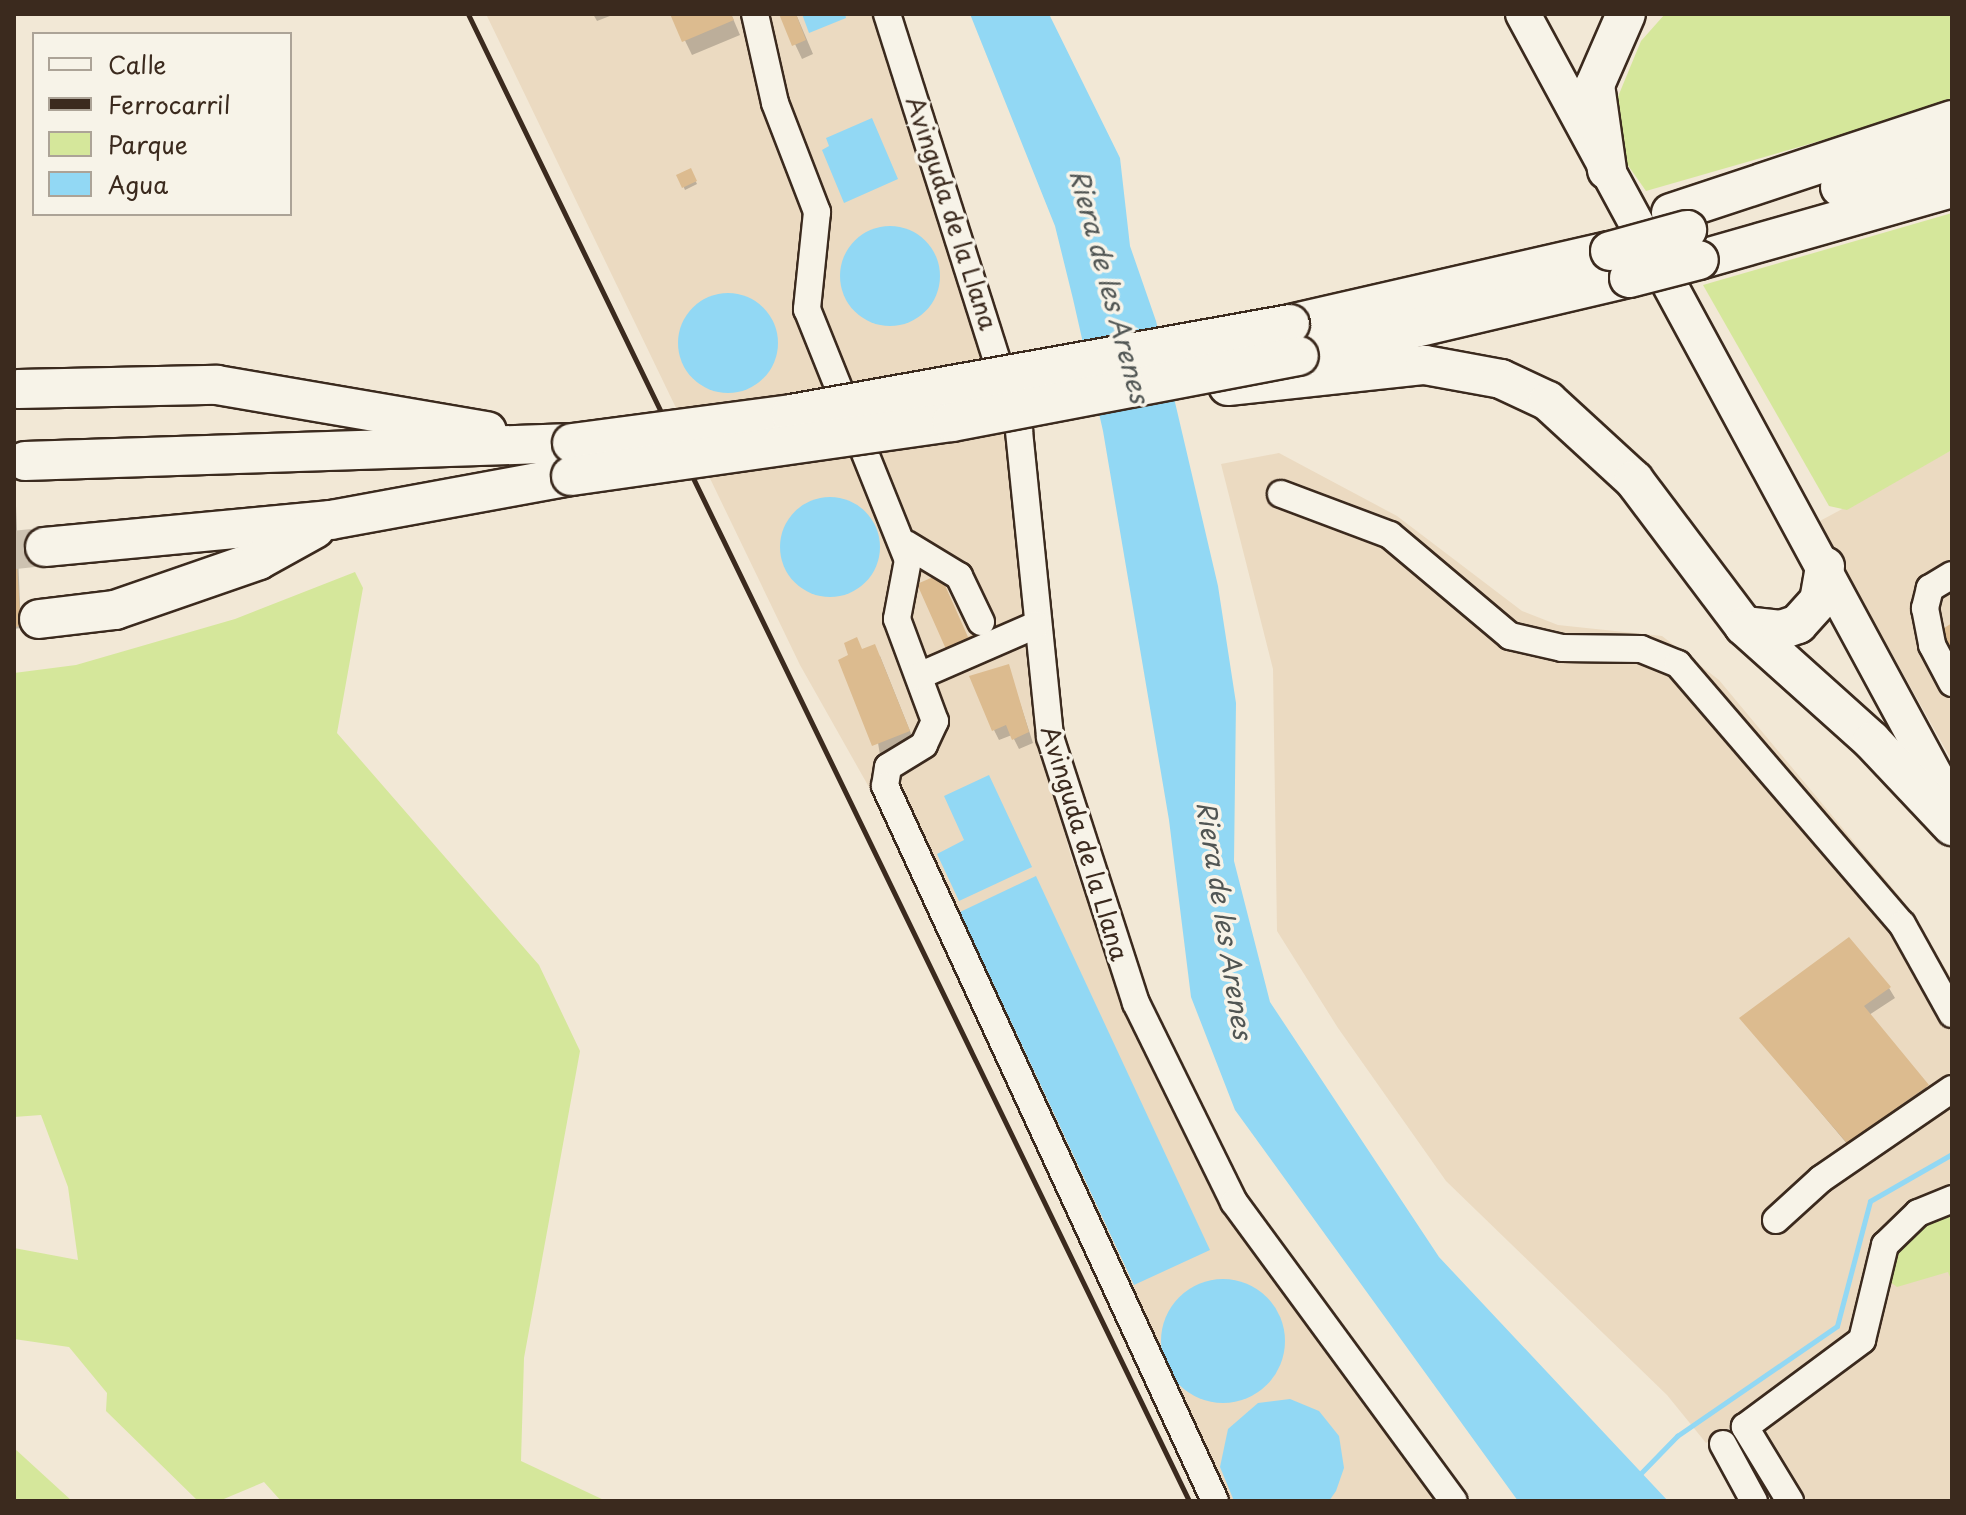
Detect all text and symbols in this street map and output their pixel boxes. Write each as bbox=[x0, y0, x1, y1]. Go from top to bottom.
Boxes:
legend bbox=[32, 32, 292, 216]
text: Calle bbox=[108, 46, 166, 82]
text: Ferrocarril bbox=[108, 86, 231, 122]
street label: Avinguda de la Llana bbox=[900, 92, 1004, 334]
text: Parque bbox=[108, 126, 188, 162]
text: Agua bbox=[108, 166, 168, 202]
water label: Riera de les Arenes bbox=[1064, 166, 1156, 406]
street label: Avinguda de la Llana bbox=[1035, 722, 1135, 964]
water label: Riera de les Arenes bbox=[1191, 799, 1259, 1041]

